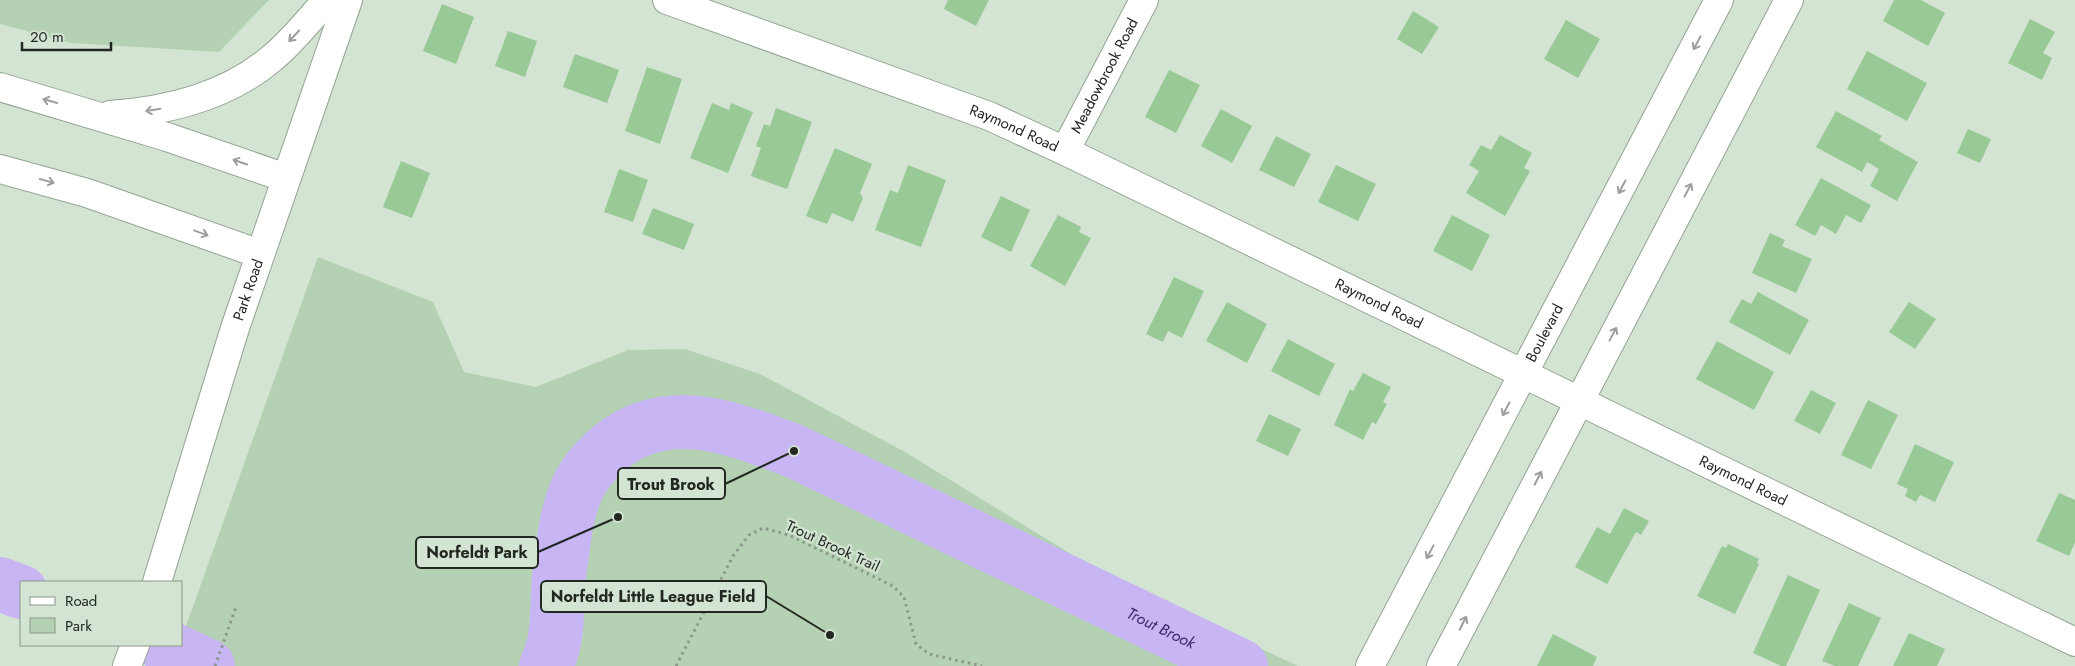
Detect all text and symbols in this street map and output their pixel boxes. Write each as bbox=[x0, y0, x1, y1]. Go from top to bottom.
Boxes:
street label: Meadowbrook Road bbox=[1065, 14, 1144, 137]
scale bar bbox=[22, 20, 111, 52]
text: 20 m bbox=[30, 26, 64, 48]
one-way arrow bbox=[288, 29, 300, 42]
one-way arrow bbox=[1692, 35, 1701, 50]
one-way arrow bbox=[42, 96, 58, 105]
street label: Raymond Road bbox=[966, 99, 1062, 158]
one-way arrow bbox=[146, 105, 162, 115]
one-way arrow bbox=[233, 157, 248, 166]
one-way arrow bbox=[39, 177, 55, 187]
one-way arrow bbox=[1617, 180, 1627, 195]
one-way arrow bbox=[1684, 184, 1694, 198]
one-way arrow bbox=[193, 229, 208, 238]
street label: Park Road bbox=[227, 256, 269, 324]
street label: Raymond Road bbox=[1331, 273, 1427, 334]
street label: Boulevard bbox=[1520, 300, 1569, 366]
one-way arrow bbox=[1608, 327, 1618, 342]
one-way arrow bbox=[1501, 401, 1510, 416]
street label: Raymond Road bbox=[1695, 450, 1791, 511]
callout: Trout Brook bbox=[618, 468, 725, 499]
one-way arrow bbox=[1533, 471, 1543, 486]
text: Trout Brook bbox=[627, 473, 716, 496]
street label: Trout Brook Trail bbox=[783, 515, 883, 577]
callout: Norfeldt Park bbox=[416, 537, 538, 568]
text: Norfeldt Park bbox=[426, 541, 528, 564]
one-way arrow bbox=[1425, 545, 1435, 560]
legend bbox=[20, 581, 182, 646]
callout: Norfeldt Little League Field bbox=[541, 581, 766, 612]
text: Norfeldt Little League Field bbox=[551, 585, 755, 608]
text: Road bbox=[65, 590, 97, 612]
water label: Trout Brook bbox=[1123, 601, 1201, 655]
text: Park bbox=[65, 615, 92, 637]
one-way arrow bbox=[1458, 615, 1468, 630]

